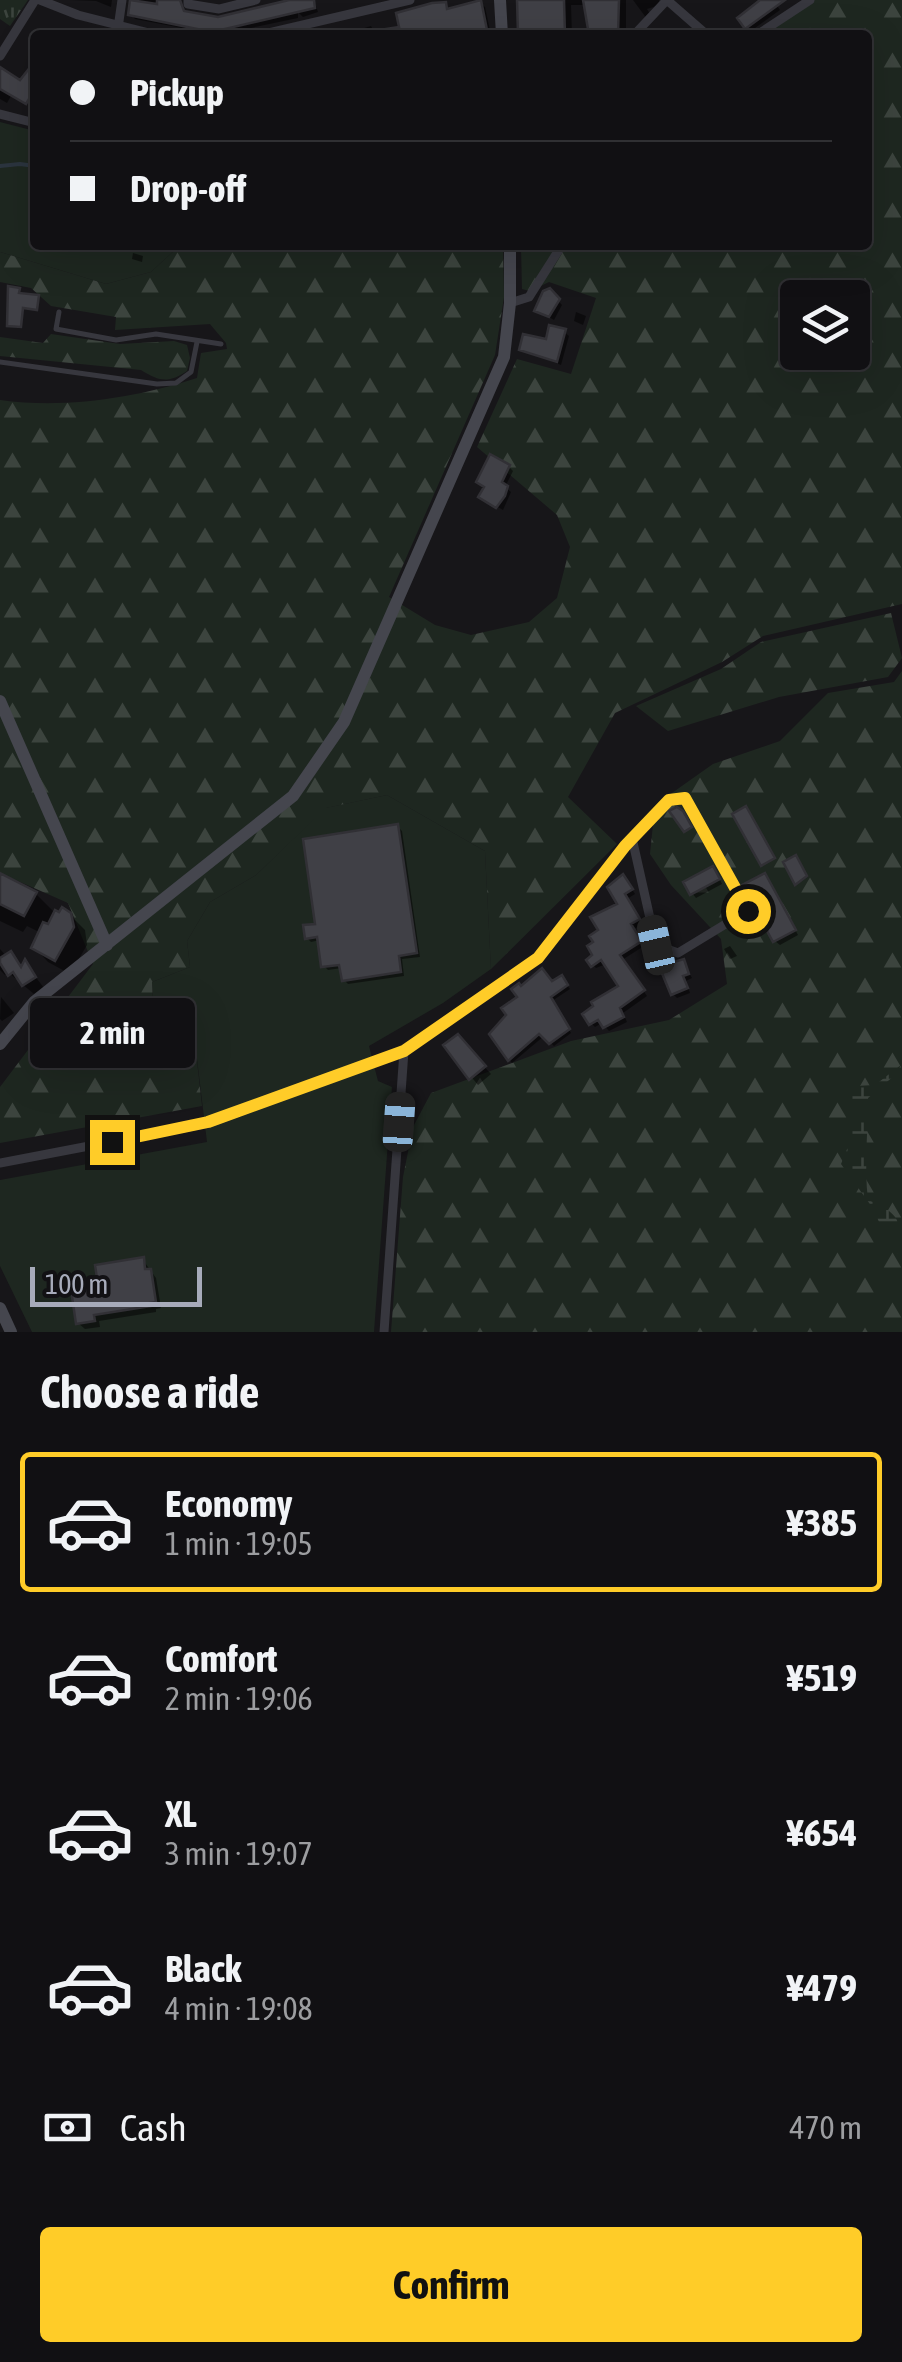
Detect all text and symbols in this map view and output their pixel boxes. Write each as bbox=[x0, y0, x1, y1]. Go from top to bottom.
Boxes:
text: Pickup bbox=[130, 71, 224, 114]
text: Drop-off bbox=[130, 167, 246, 210]
map controls bbox=[780, 280, 870, 370]
button: layers bbox=[780, 280, 870, 370]
route start bbox=[726, 889, 771, 934]
car bbox=[635, 912, 677, 978]
callout: 2 min bbox=[29, 997, 194, 1067]
text: 2 min bbox=[80, 1014, 145, 1051]
car bbox=[382, 1091, 416, 1153]
route end bbox=[90, 1120, 135, 1165]
scale bar bbox=[30, 1262, 202, 1306]
text: 100 m bbox=[45, 1268, 108, 1300]
text: Choose a ride bbox=[40, 1366, 259, 1418]
icon: car bbox=[45, 1477, 135, 1567]
text: Economy bbox=[165, 1482, 292, 1525]
text: ¥385 bbox=[787, 1501, 857, 1544]
text: 1 min · 19:05 bbox=[165, 1525, 312, 1562]
icon: car bbox=[45, 1632, 135, 1722]
text: Comfort bbox=[165, 1637, 277, 1680]
text: ¥519 bbox=[787, 1656, 857, 1699]
text: 2 min · 19:06 bbox=[165, 1680, 312, 1717]
icon: car bbox=[45, 1787, 135, 1877]
text: XL bbox=[165, 1792, 197, 1835]
text: ¥654 bbox=[787, 1811, 857, 1854]
text: 3 min · 19:07 bbox=[165, 1835, 312, 1872]
icon: car bbox=[45, 1942, 135, 2032]
text: Black bbox=[165, 1947, 242, 1990]
text: ¥479 bbox=[787, 1966, 857, 2009]
text: 4 min · 19:08 bbox=[165, 1990, 312, 2027]
icon: cash bbox=[40, 2100, 95, 2155]
text: Cash bbox=[120, 2106, 187, 2149]
text: 470 m bbox=[789, 2109, 862, 2146]
button: Confirm bbox=[40, 2227, 862, 2342]

